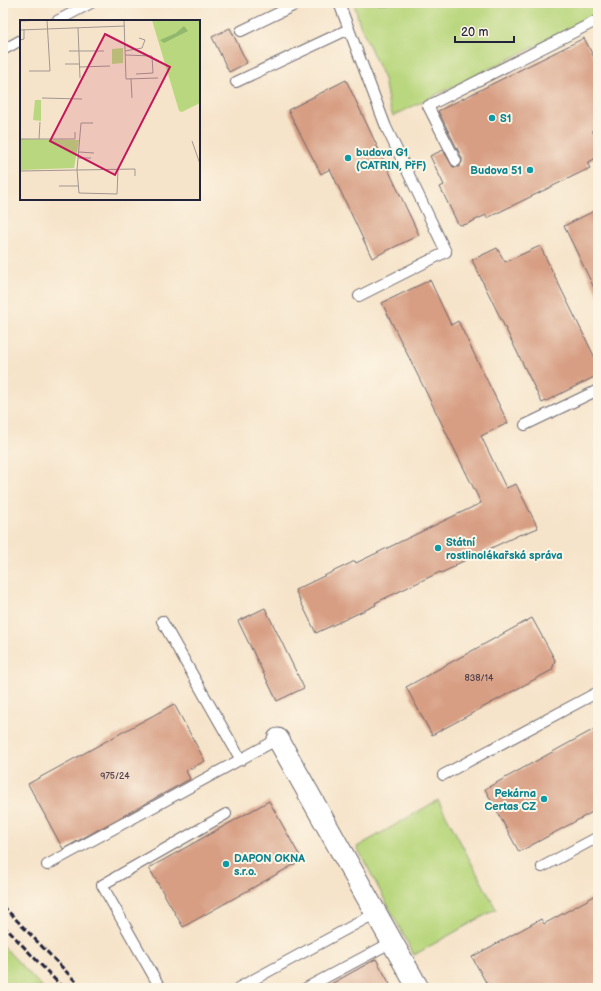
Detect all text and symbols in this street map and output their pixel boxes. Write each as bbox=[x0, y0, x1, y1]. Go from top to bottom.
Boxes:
scale bar bbox=[455, 18, 514, 44]
inset map bbox=[20, 20, 200, 200]
text: 20 m bbox=[461, 25, 488, 40]
place label: S1 bbox=[500, 112, 511, 125]
marker: S1 bbox=[487, 113, 497, 123]
place label: budova G1 (CATRIN, PřF) bbox=[356, 146, 427, 172]
marker: budova G1 (CATRIN, PřF) bbox=[343, 153, 353, 163]
place label: Budova 51 bbox=[470, 164, 522, 177]
marker: Budova 51 bbox=[525, 165, 535, 175]
place label: Státní rostlinolékařská správa bbox=[446, 536, 563, 562]
marker: Státní rostlinolékařská správa bbox=[433, 543, 443, 553]
house number: 838/14 bbox=[464, 673, 494, 684]
house number: 975/24 bbox=[100, 771, 130, 782]
place label: Pekárna Certas CZ bbox=[485, 787, 536, 813]
marker: Pekárna Certas CZ bbox=[539, 794, 549, 804]
place label: DAPON OKNA s.r.o. bbox=[234, 852, 305, 878]
marker: DAPON OKNA s.r.o. bbox=[221, 859, 231, 869]

